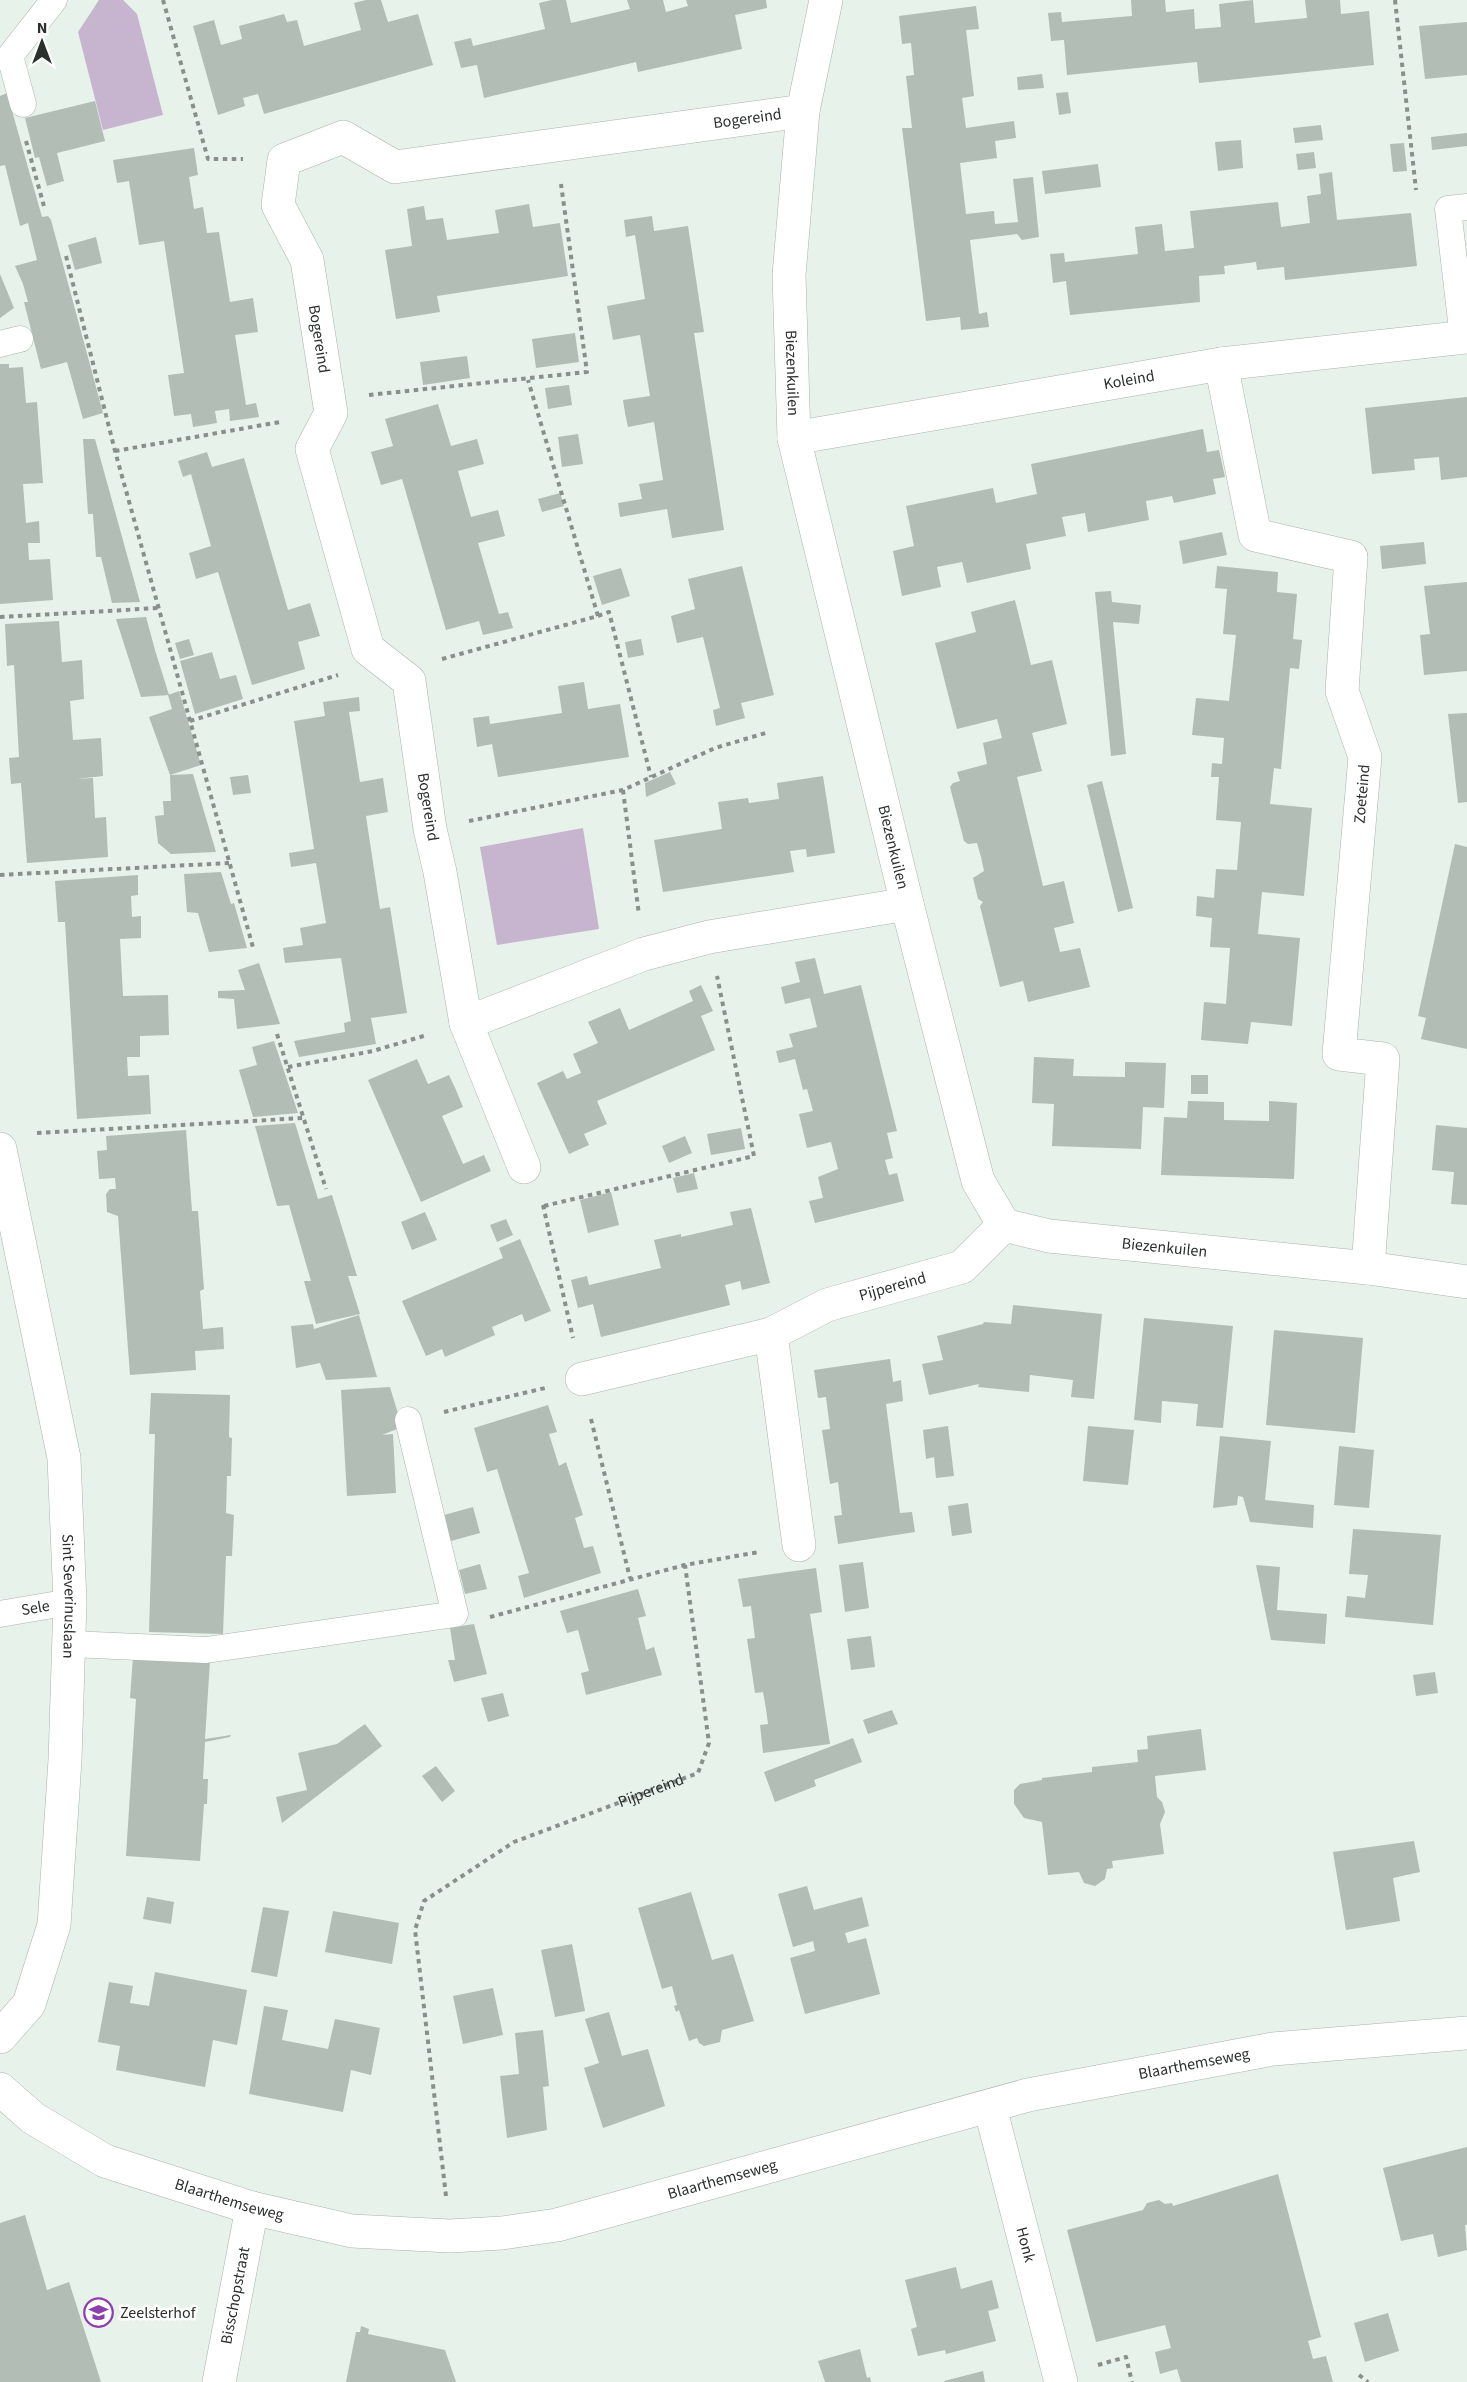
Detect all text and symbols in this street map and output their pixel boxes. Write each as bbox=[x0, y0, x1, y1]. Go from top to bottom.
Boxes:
north arrow bbox=[12, 12, 72, 72]
text: N bbox=[37, 17, 47, 39]
street label: Bogereind bbox=[712, 103, 783, 134]
street label: Bogereind bbox=[303, 303, 335, 375]
street label: Biezenkuilen bbox=[780, 330, 804, 416]
street label: Koleind bbox=[1102, 365, 1156, 395]
street label: Zoeteind bbox=[1348, 763, 1376, 825]
street label: Bogereind bbox=[412, 771, 444, 843]
street label: Biezenkuilen bbox=[872, 803, 914, 891]
street label: Biezenkuilen bbox=[1121, 1232, 1208, 1263]
street label: Pijpereind bbox=[856, 1267, 929, 1306]
street label: Sint Severinuslaan bbox=[56, 1534, 81, 1659]
street label: Sele bbox=[20, 1595, 51, 1621]
street label: Pijpereind bbox=[615, 1768, 687, 1813]
street label: Blaarthemseweg bbox=[1137, 2043, 1251, 2085]
street label: Blaarthemseweg bbox=[665, 2154, 780, 2205]
street label: Blaarthemseweg bbox=[172, 2173, 286, 2226]
street label: Honk bbox=[1010, 2224, 1041, 2265]
street label: Bisschopstraat bbox=[215, 2244, 256, 2346]
school or university icon: Zeelsterhof bbox=[83, 2297, 115, 2329]
place label: Zeelsterhof bbox=[120, 2302, 197, 2324]

